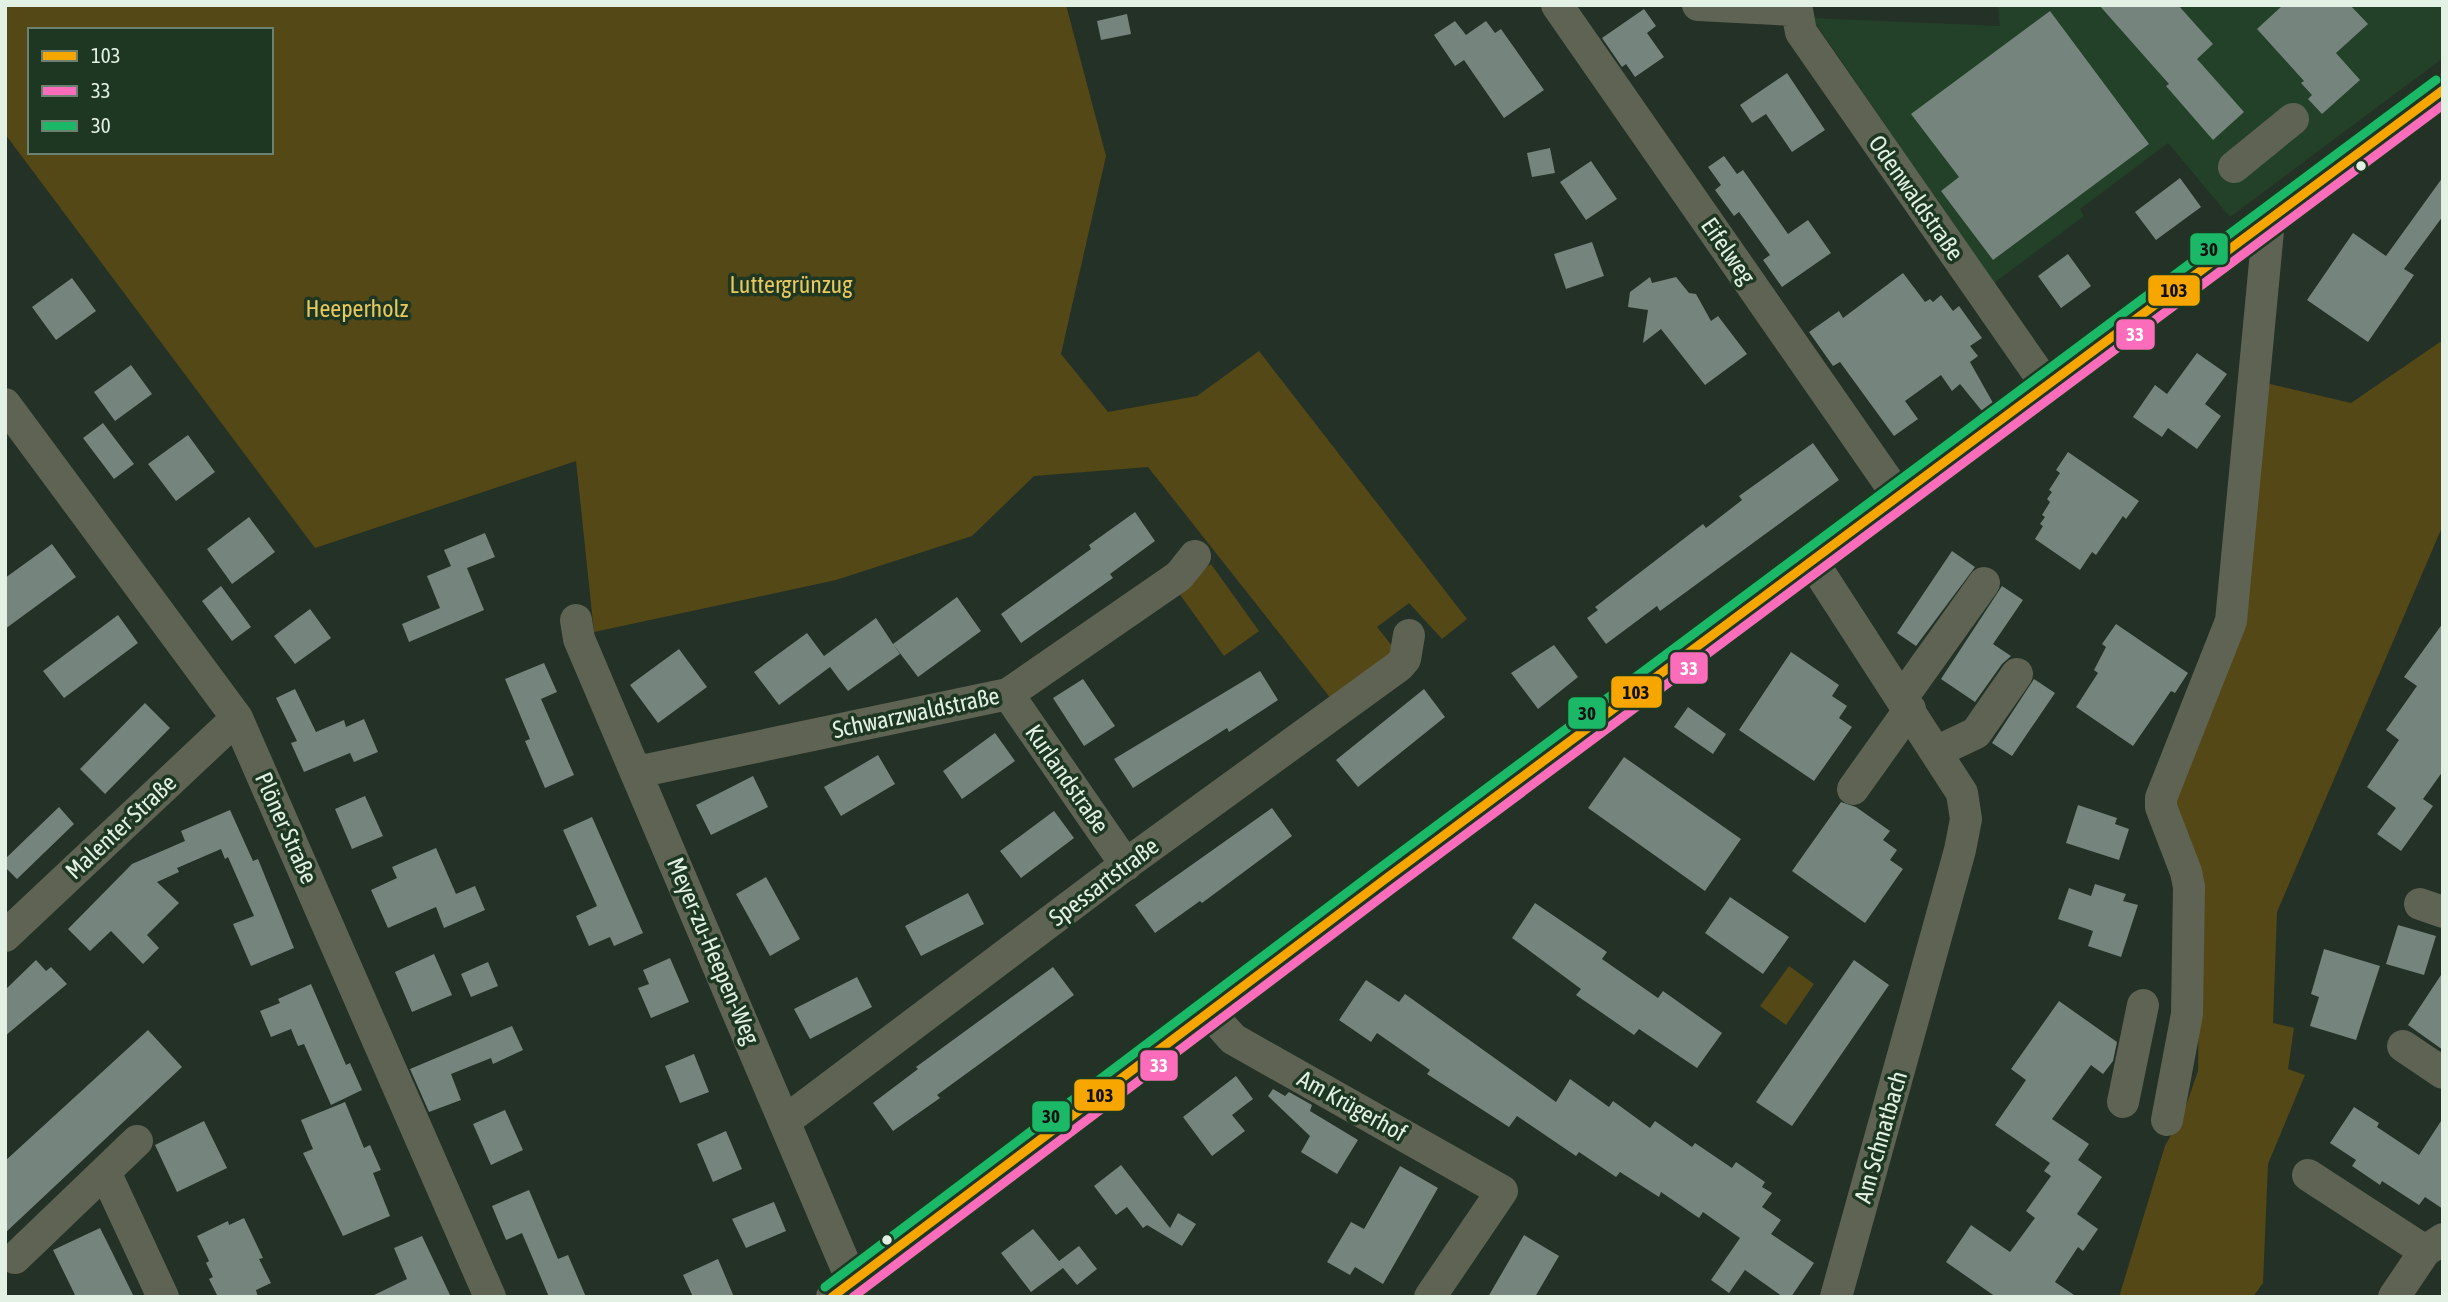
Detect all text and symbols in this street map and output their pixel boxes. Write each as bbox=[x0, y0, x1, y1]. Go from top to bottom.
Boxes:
legend bbox=[28, 28, 273, 154]
text: 103 bbox=[91, 43, 121, 67]
text: 33 bbox=[91, 78, 111, 102]
text: 30 bbox=[91, 113, 111, 137]
street label: Odenwaldstraße bbox=[1863, 130, 1969, 265]
unlabelled marker bbox=[2354, 159, 2368, 173]
street label: Eifelweg bbox=[1696, 212, 1761, 290]
line badge: 30 bbox=[2189, 232, 2229, 266]
text: 30 bbox=[2200, 238, 2218, 260]
park label: Luttergrünzug bbox=[730, 271, 853, 298]
line badge: 103 bbox=[2147, 274, 2201, 307]
text: 103 bbox=[2161, 279, 2187, 301]
park label: Heeperholz bbox=[306, 295, 409, 322]
line badge: 33 bbox=[2115, 318, 2156, 351]
text: 33 bbox=[2126, 323, 2144, 345]
line badge: 33 bbox=[1669, 651, 1709, 685]
text: 33 bbox=[1680, 657, 1698, 679]
line badge: 103 bbox=[1610, 675, 1663, 709]
text: 103 bbox=[1623, 681, 1649, 703]
street label: Schwarzwaldstraße bbox=[830, 682, 1002, 743]
line badge: 30 bbox=[1567, 696, 1607, 730]
text: 30 bbox=[1578, 702, 1596, 724]
street label: Kurlandstraße bbox=[1020, 719, 1115, 838]
street label: Plöner Straße bbox=[250, 768, 323, 888]
street label: Malenter Straße bbox=[60, 769, 181, 885]
street label: Spessartstraße bbox=[1044, 832, 1164, 931]
street label: Meyer-zu-Heepen-Weg bbox=[662, 853, 765, 1049]
line badge: 33 bbox=[1139, 1049, 1179, 1082]
text: 33 bbox=[1150, 1054, 1168, 1076]
street label: Am Krügerhof bbox=[1293, 1065, 1412, 1147]
street label: Am Schnatbach bbox=[1849, 1068, 1912, 1206]
line badge: 103 bbox=[1073, 1078, 1126, 1112]
text: 103 bbox=[1087, 1084, 1113, 1106]
line badge: 30 bbox=[1031, 1100, 1071, 1133]
text: 30 bbox=[1042, 1105, 1060, 1127]
unlabelled marker bbox=[880, 1233, 894, 1247]

